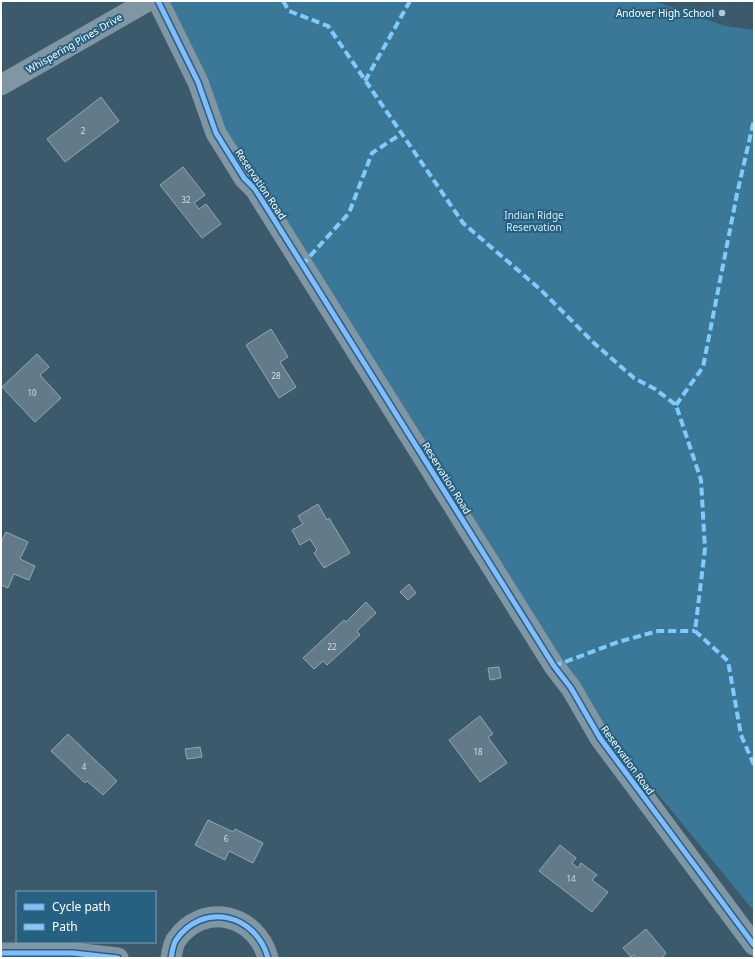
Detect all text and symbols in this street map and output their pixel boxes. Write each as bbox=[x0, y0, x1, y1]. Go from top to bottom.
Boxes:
place label: Andover High School bbox=[616, 6, 714, 20]
marker: Andover High School bbox=[717, 8, 727, 18]
street label: Whispering Pines Drive bbox=[23, 10, 125, 76]
house number: 2 bbox=[81, 125, 86, 136]
street label: Reservation Road bbox=[232, 146, 290, 222]
house number: 32 bbox=[181, 194, 191, 205]
park label: Indian Ridge Reservation bbox=[504, 208, 564, 234]
house number: 28 bbox=[271, 370, 281, 381]
house number: 10 bbox=[27, 387, 37, 398]
street label: Reservation Road bbox=[419, 439, 475, 517]
house number: 22 bbox=[327, 641, 337, 652]
street label: Reservation Road bbox=[598, 723, 658, 797]
house number: 18 bbox=[473, 746, 483, 757]
house number: 4 bbox=[82, 761, 87, 772]
house number: 6 bbox=[224, 833, 229, 844]
house number: 14 bbox=[566, 873, 576, 884]
legend bbox=[16, 891, 156, 943]
text: Cycle path bbox=[52, 898, 110, 915]
text: Path bbox=[52, 918, 78, 935]

